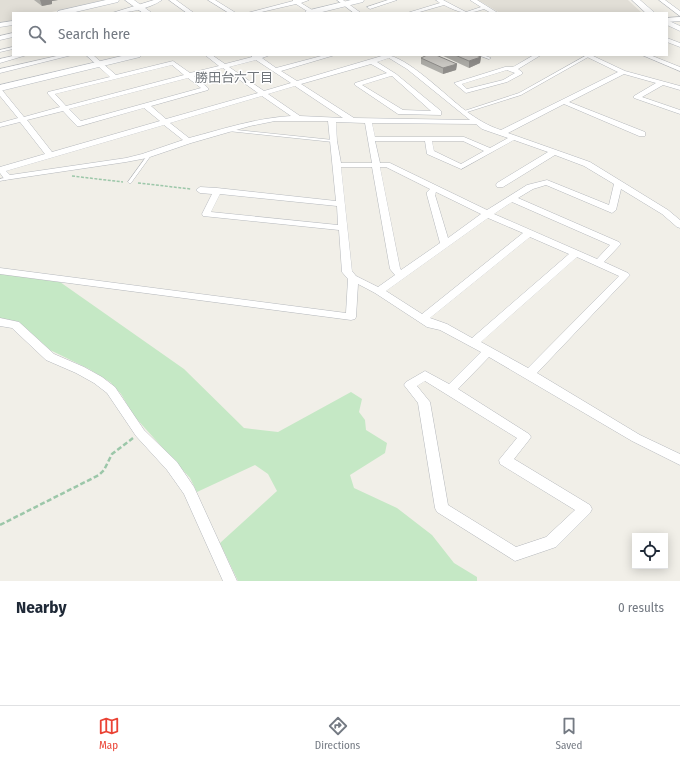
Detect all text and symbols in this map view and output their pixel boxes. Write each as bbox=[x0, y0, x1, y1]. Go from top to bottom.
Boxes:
search box bbox=[12, 12, 668, 56]
icon: search bbox=[26, 23, 48, 45]
text: Search here bbox=[58, 25, 130, 43]
district label: 勝田台六丁目 bbox=[195, 70, 273, 85]
map controls bbox=[632, 533, 668, 569]
button: locate bbox=[632, 533, 668, 569]
text: Nearby bbox=[16, 597, 67, 618]
text: 0 results bbox=[618, 600, 664, 615]
tab: Map bbox=[98, 715, 120, 752]
tab: Directions bbox=[315, 715, 360, 752]
tab: Saved bbox=[556, 715, 582, 752]

